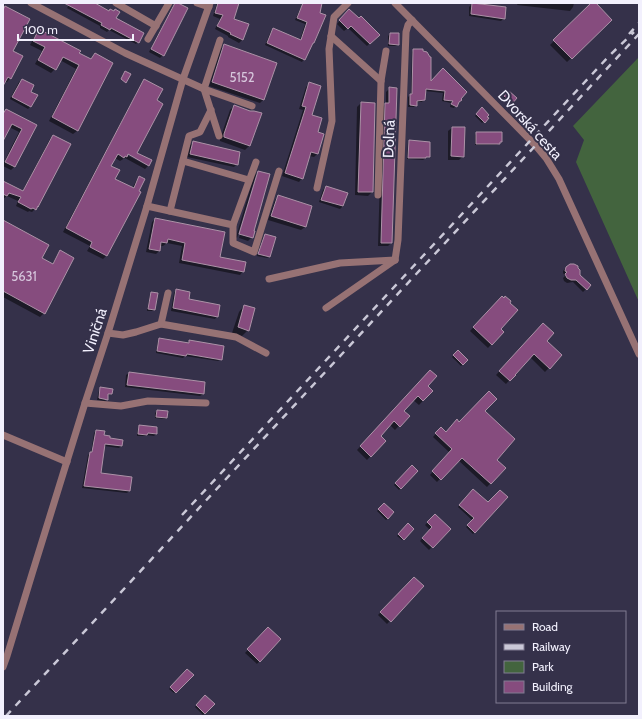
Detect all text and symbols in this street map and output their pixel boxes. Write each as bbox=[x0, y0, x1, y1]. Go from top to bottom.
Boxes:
scale bar bbox=[18, 16, 133, 42]
text: 100 m bbox=[24, 22, 58, 37]
house number: 5152 bbox=[229, 69, 255, 85]
street label: Dvorská cesta bbox=[494, 86, 566, 164]
street label: Dolná bbox=[379, 119, 399, 158]
house number: 5631 bbox=[11, 268, 37, 284]
street label: Viničná bbox=[79, 305, 111, 356]
legend bbox=[496, 611, 626, 703]
text: Road bbox=[532, 619, 558, 634]
text: Railway bbox=[532, 639, 570, 654]
text: Park bbox=[532, 659, 554, 674]
text: Building bbox=[532, 679, 574, 694]

